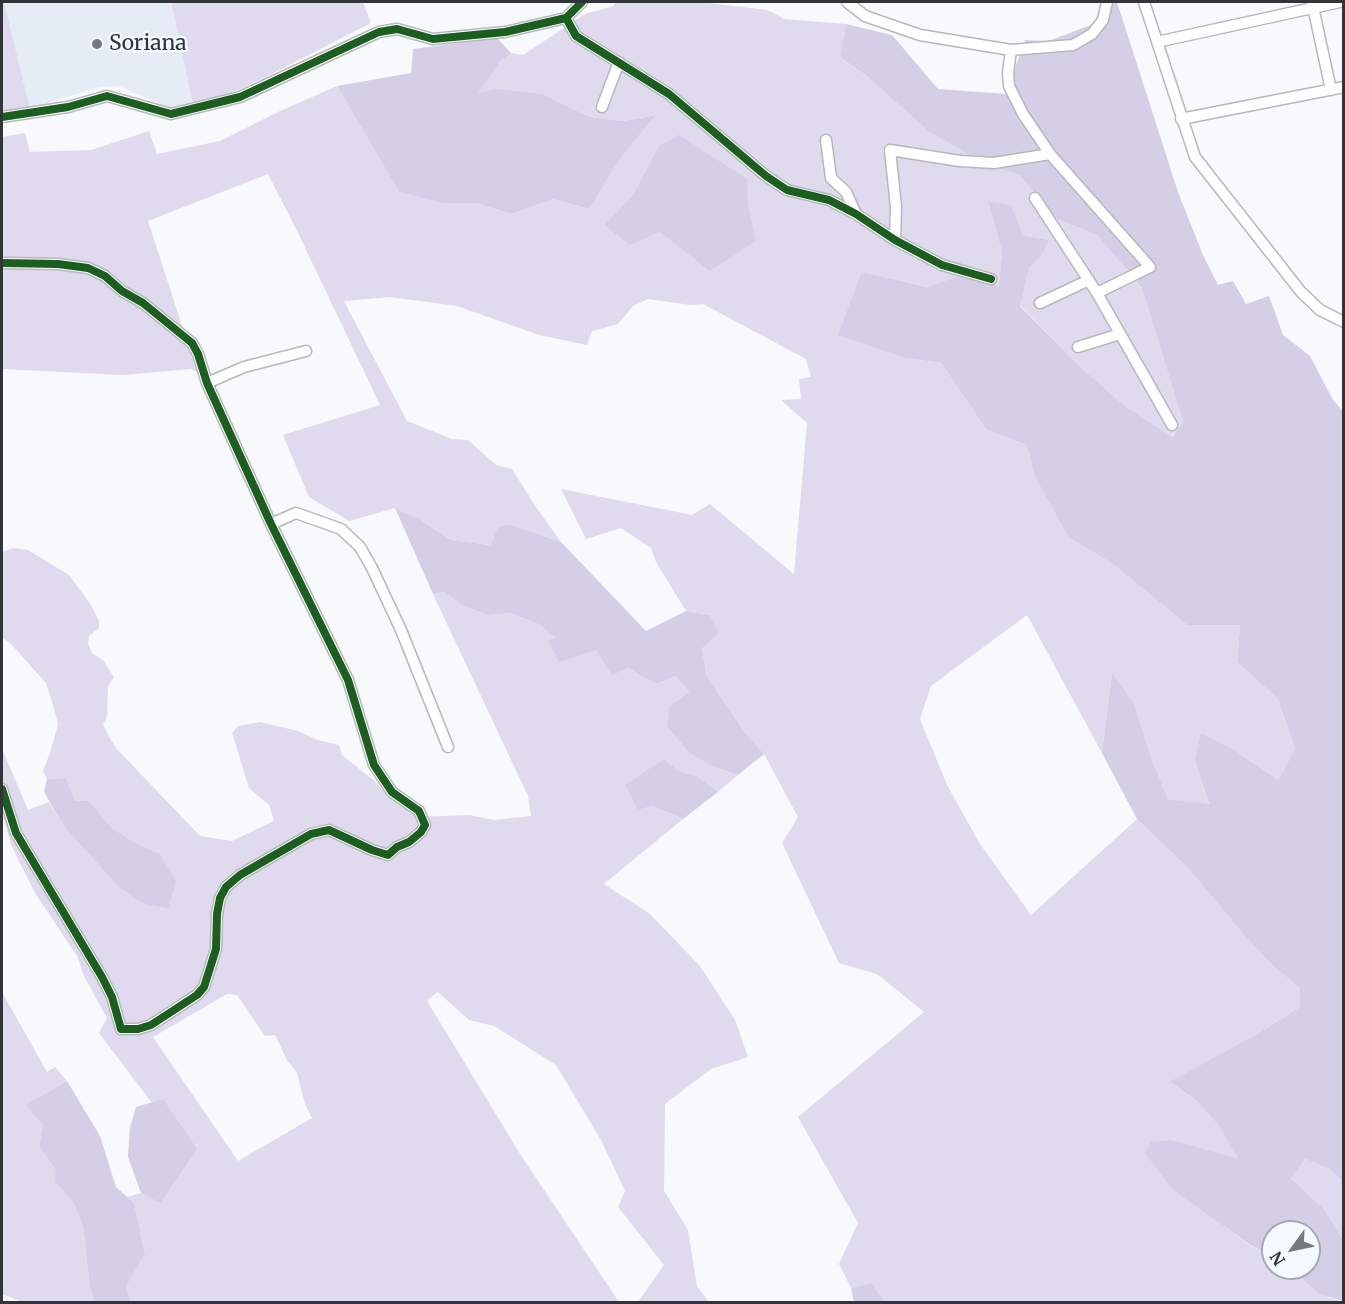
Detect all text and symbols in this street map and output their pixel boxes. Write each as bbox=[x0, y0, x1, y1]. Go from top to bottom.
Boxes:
place label: Soriana bbox=[109, 31, 187, 57]
marker: Soriana bbox=[90, 37, 104, 51]
north arrow bbox=[1261, 1220, 1321, 1280]
text: N bbox=[1266, 1248, 1289, 1269]

